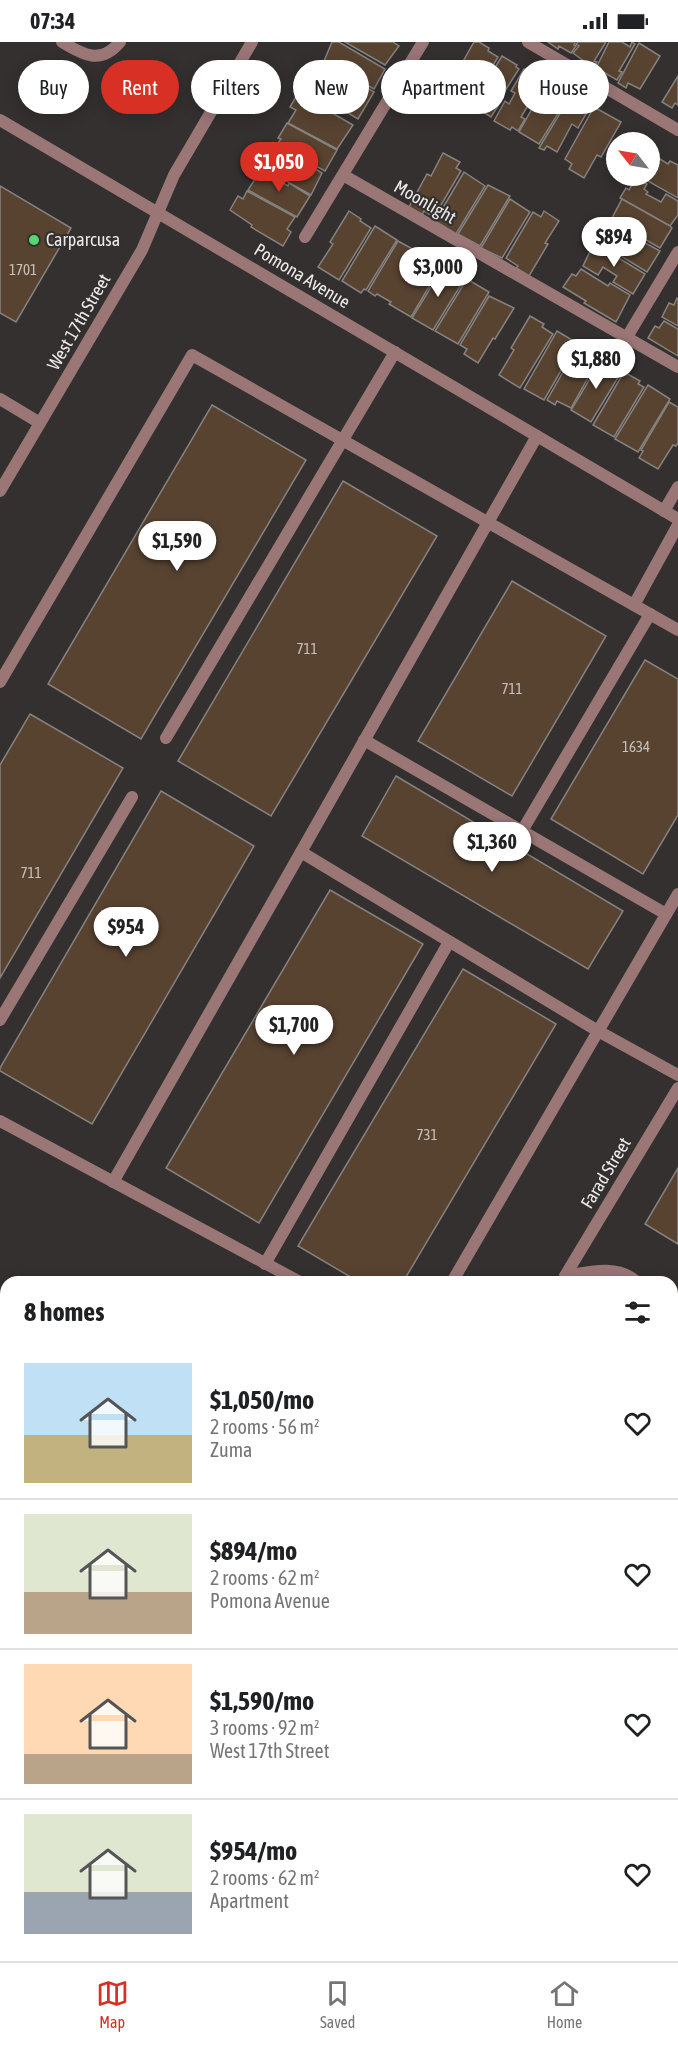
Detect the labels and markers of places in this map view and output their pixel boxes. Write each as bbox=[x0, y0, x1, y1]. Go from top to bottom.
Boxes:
pin: $1,050 bbox=[230, 142, 328, 193]
pin: $894 bbox=[578, 217, 650, 268]
place label: Carparcusa bbox=[46, 229, 120, 250]
marker: Carparcusa bbox=[27, 233, 41, 247]
pin: $3,000 bbox=[389, 247, 487, 298]
pin: $1,880 bbox=[547, 339, 645, 390]
pin: $1,590 bbox=[128, 521, 226, 572]
pin: $1,360 bbox=[443, 822, 541, 873]
pin: $954 bbox=[90, 907, 162, 958]
pin: $1,700 bbox=[245, 1005, 343, 1056]

